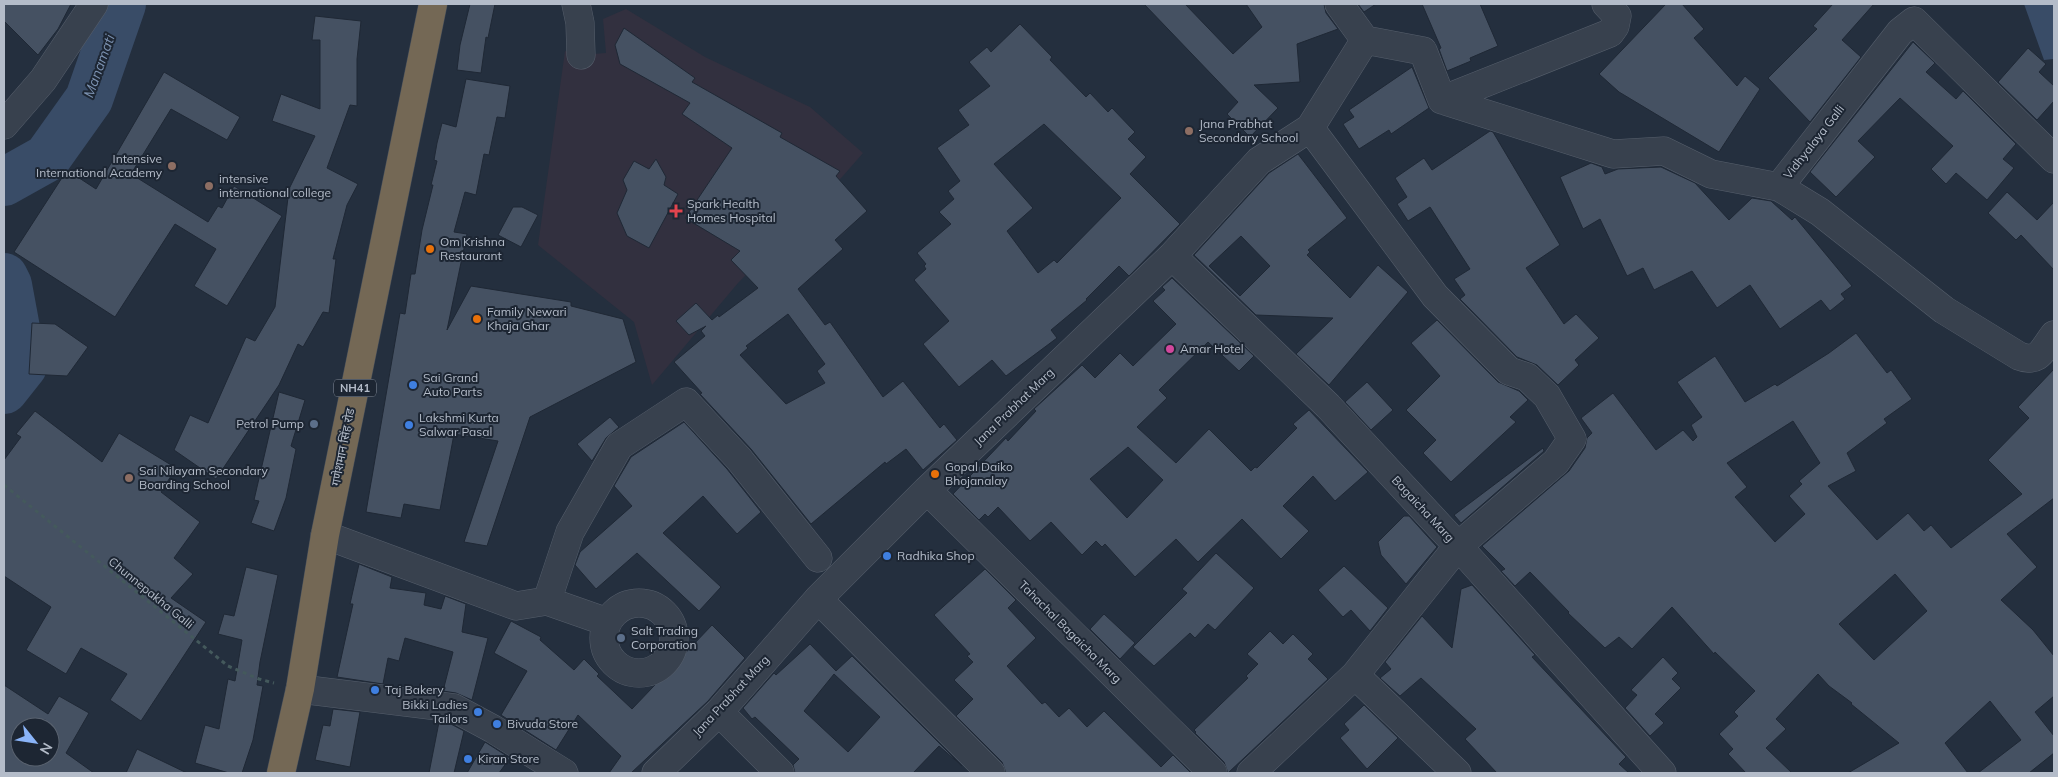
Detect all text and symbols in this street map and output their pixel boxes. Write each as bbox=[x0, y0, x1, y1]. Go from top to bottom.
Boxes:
water label: Manamati bbox=[79, 31, 119, 100]
street label: Vidhyalaya Galli bbox=[1780, 102, 1847, 182]
place label: Jana Prabhat Secondary School bbox=[1199, 116, 1298, 145]
marker: Jana Prabhat Secondary School bbox=[1183, 125, 1195, 137]
place label: Intensive International Academy bbox=[36, 151, 163, 180]
marker: Intensive International Academy bbox=[166, 160, 178, 172]
place label: intensive international college bbox=[219, 171, 331, 200]
marker: intensive international college bbox=[203, 180, 215, 192]
place label: Spark Health Homes Hospital bbox=[687, 196, 776, 225]
marker: Spark Health Homes Hospital bbox=[669, 204, 683, 218]
place label: Om Krishna Restaurant bbox=[440, 234, 505, 263]
marker: Om Krishna Restaurant bbox=[424, 243, 436, 255]
place label: Family Newari Khaja Ghar bbox=[487, 304, 567, 333]
marker: Family Newari Khaja Ghar bbox=[471, 313, 483, 325]
place label: Amar Hotel bbox=[1180, 341, 1244, 356]
marker: Amar Hotel bbox=[1164, 343, 1176, 355]
street label: Jana Prabhat Marg bbox=[971, 365, 1057, 449]
place label: Sai Grand Auto Parts bbox=[423, 370, 482, 399]
road number: NH41 bbox=[334, 379, 376, 396]
marker: Sai Grand Auto Parts bbox=[407, 379, 419, 391]
street label: गणेशमान सिंह रोड bbox=[328, 406, 358, 487]
place label: Lakshmi Kurta Salwar Pasal bbox=[419, 410, 499, 439]
place label: Petrol Pump bbox=[236, 416, 304, 431]
marker: Petrol Pump bbox=[308, 418, 320, 430]
marker: Lakshmi Kurta Salwar Pasal bbox=[403, 419, 415, 431]
place label: Gopal Daiko Bhojanalay bbox=[945, 459, 1013, 488]
place label: Sai Nilayam Secondary Boarding School bbox=[139, 463, 268, 492]
marker: Gopal Daiko Bhojanalay bbox=[929, 468, 941, 480]
marker: Sai Nilayam Secondary Boarding School bbox=[123, 472, 135, 484]
street label: Bagaicha Marg bbox=[1389, 472, 1458, 545]
place label: Radhika Shop bbox=[897, 548, 975, 563]
marker: Radhika Shop bbox=[881, 550, 893, 562]
street label: Chunnepakha Galli bbox=[106, 554, 197, 632]
street label: Tahachal Bagaicha Marg bbox=[1016, 577, 1125, 686]
place label: Salt Trading Corporation bbox=[631, 623, 698, 652]
marker: Salt Trading Corporation bbox=[615, 632, 627, 644]
street label: Jana Prabhat Marg bbox=[689, 652, 772, 739]
place label: Taj Bakery bbox=[385, 682, 444, 697]
marker: Taj Bakery bbox=[369, 684, 381, 696]
place label: Bikki Ladies Tailors bbox=[402, 697, 468, 726]
marker: Bikki Ladies Tailors bbox=[472, 706, 484, 718]
place label: Bivuda Store bbox=[507, 716, 578, 731]
north arrow bbox=[10, 717, 60, 767]
marker: Bivuda Store bbox=[491, 718, 503, 730]
text: N bbox=[36, 739, 57, 758]
place label: Kiran Store bbox=[478, 751, 539, 766]
marker: Kiran Store bbox=[462, 753, 474, 765]

